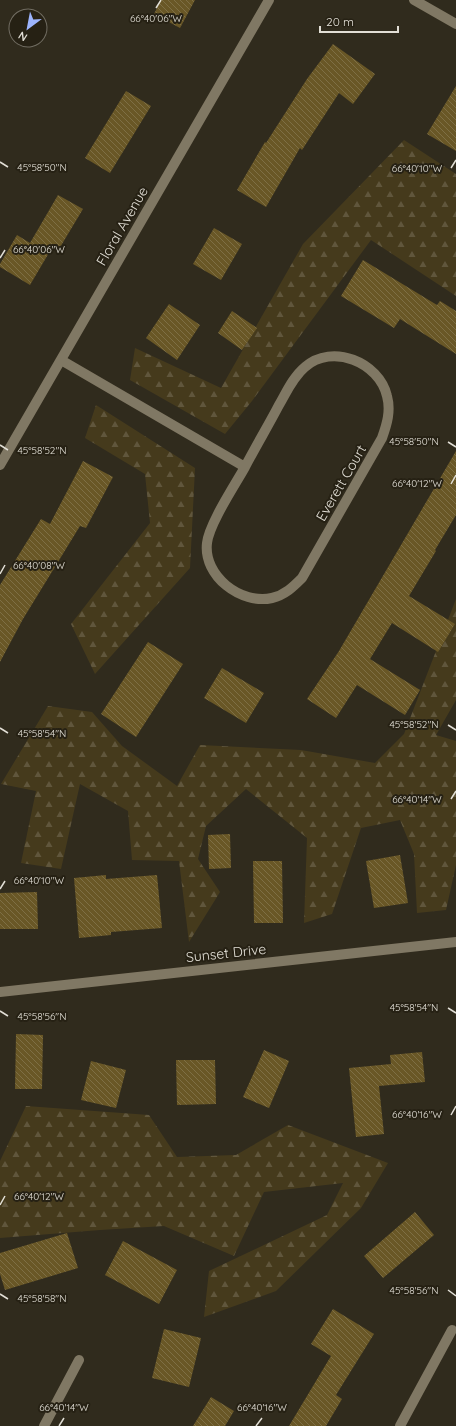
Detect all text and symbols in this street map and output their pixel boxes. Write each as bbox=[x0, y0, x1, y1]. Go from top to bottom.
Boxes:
north arrow bbox=[8, 8, 48, 48]
scale bar bbox=[320, 8, 398, 34]
text: 66°40'06"W bbox=[130, 12, 182, 25]
text: 20 m bbox=[326, 14, 354, 29]
text: N bbox=[16, 28, 30, 45]
text: 45°58'50"N bbox=[17, 161, 67, 174]
text: 66°40'10"W bbox=[392, 162, 443, 175]
street label: Floral Avenue bbox=[92, 183, 152, 269]
text: 66°40'06"W bbox=[13, 243, 65, 256]
text: 45°58'50"N bbox=[389, 435, 439, 448]
street label: Everett Court bbox=[312, 441, 370, 524]
text: 45°58'52"N bbox=[18, 444, 67, 457]
text: 66°40'12"W bbox=[392, 477, 442, 490]
text: 66°40'08"W bbox=[13, 559, 65, 572]
text: 45°58'52"N bbox=[390, 718, 439, 731]
text: 45°58'54"N bbox=[18, 727, 66, 740]
text: 66°40'14"W bbox=[392, 793, 442, 806]
text: 66°40'10"W bbox=[14, 874, 65, 887]
street label: Sunset Drive bbox=[185, 940, 267, 966]
text: 45°58'54"N bbox=[390, 1001, 438, 1014]
text: 45°58'56"N bbox=[18, 1010, 66, 1023]
text: 66°40'16"W bbox=[392, 1108, 442, 1121]
text: 66°40'12"W bbox=[14, 1190, 64, 1203]
text: 45°58'56"N bbox=[390, 1284, 438, 1297]
text: 45°58'58"N bbox=[18, 1292, 66, 1305]
text: 66°40'14"W bbox=[39, 1401, 89, 1414]
text: 66°40'16"W bbox=[237, 1401, 287, 1414]

